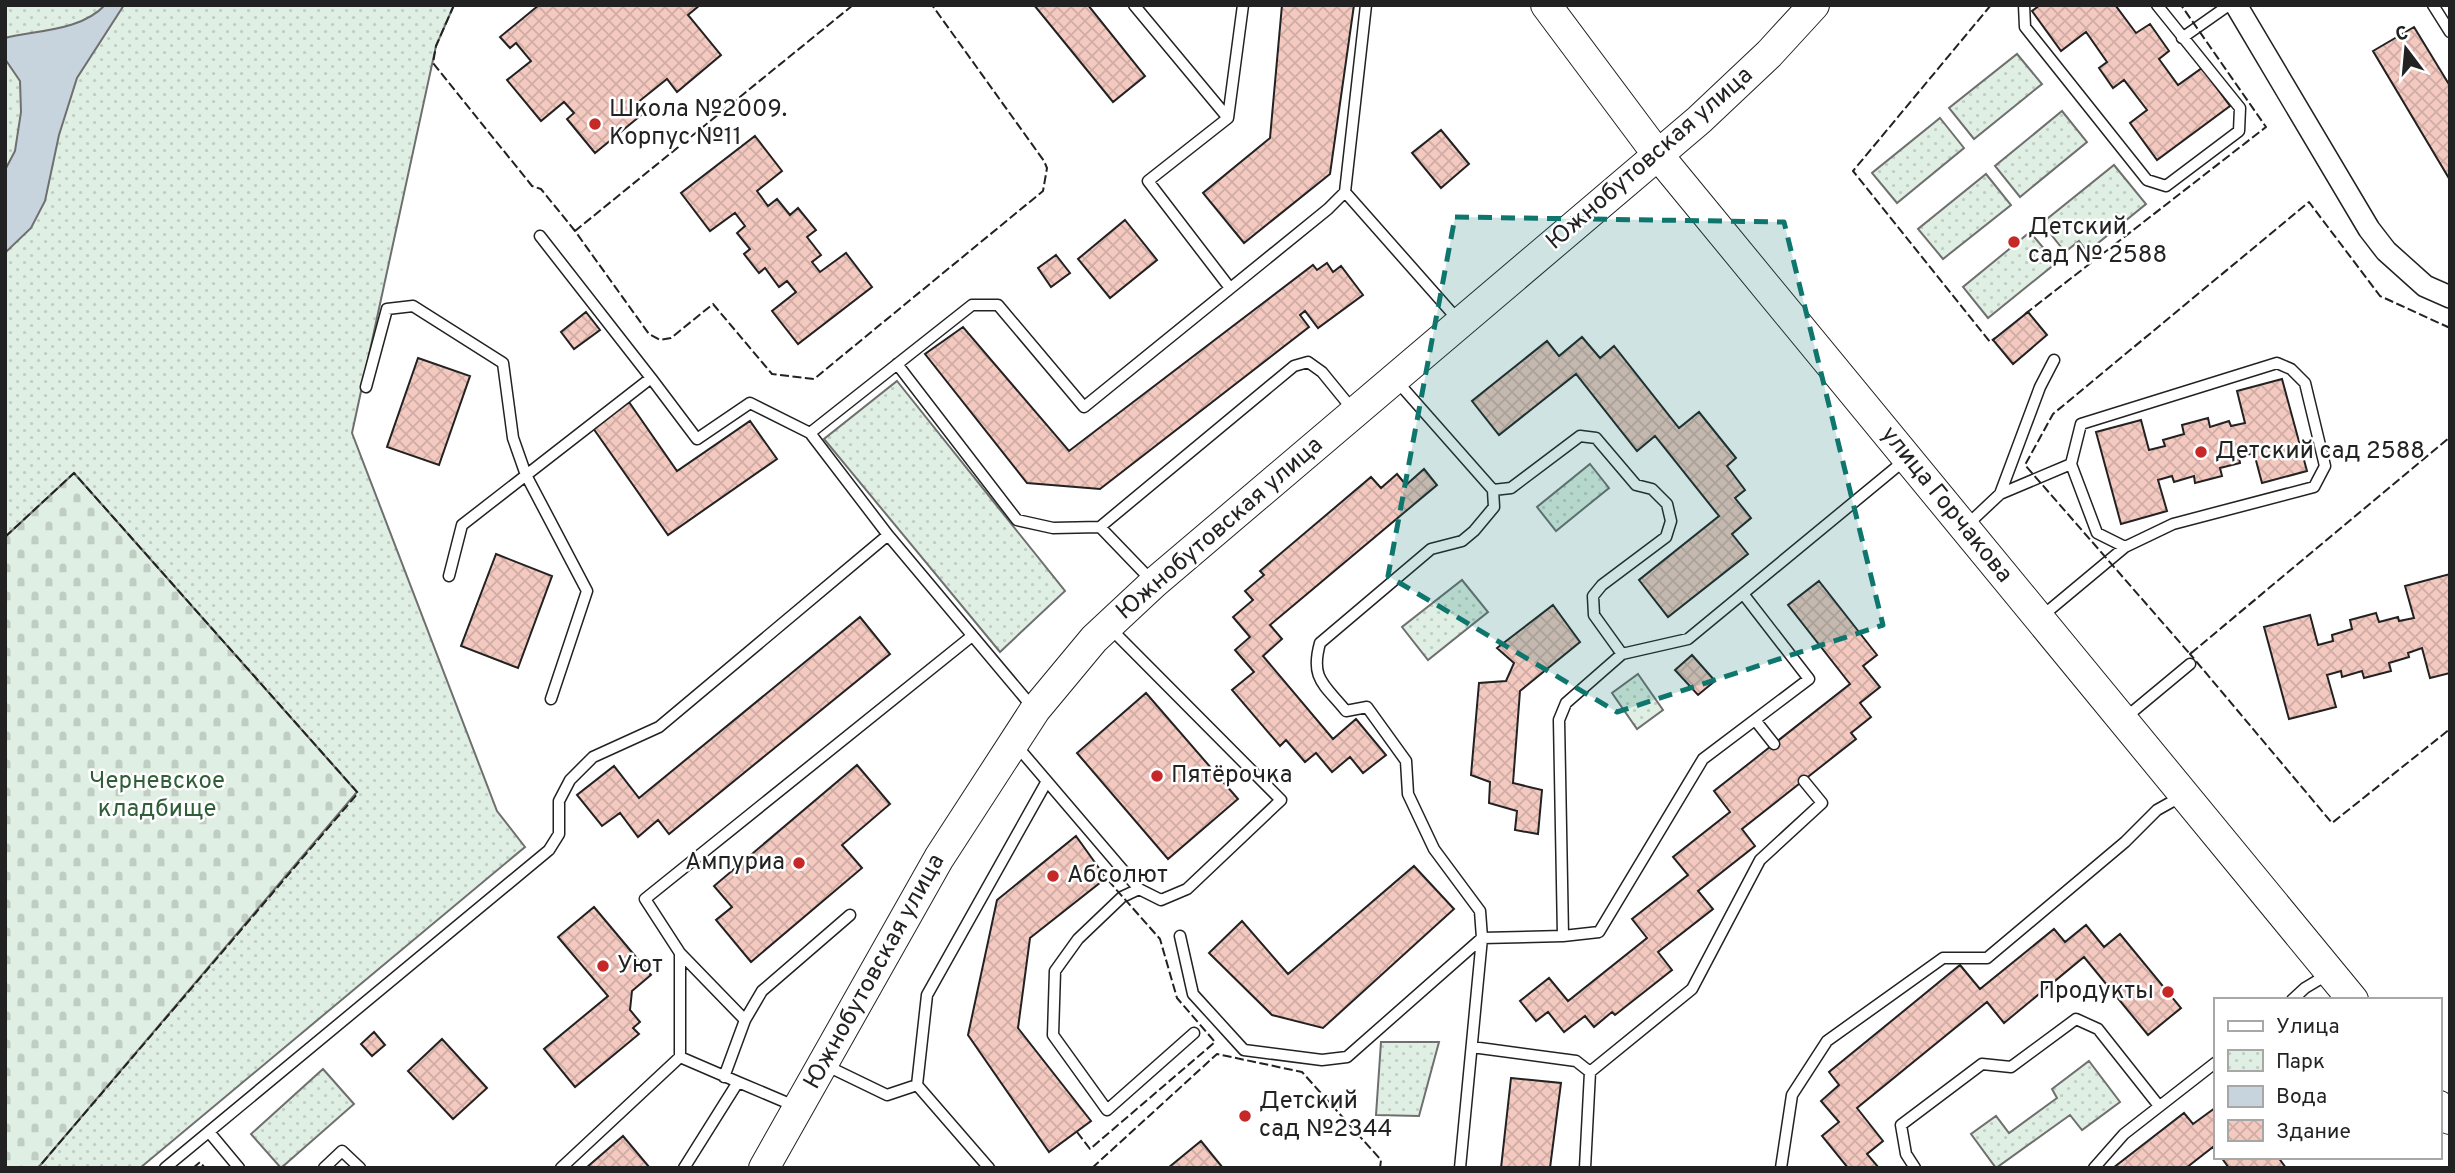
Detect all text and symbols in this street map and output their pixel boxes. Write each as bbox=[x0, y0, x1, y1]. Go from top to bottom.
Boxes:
north arrow bbox=[2371, 14, 2441, 84]
text: С bbox=[2393, 21, 2411, 48]
street label: Южнобутовская улица bbox=[1540, 61, 1760, 257]
place label: Школа №2009. Корпус №11 bbox=[609, 95, 787, 153]
marker: Школа №2009. Корпус №11 bbox=[587, 116, 603, 132]
place label: Детский сад № 2588 bbox=[2028, 213, 2167, 271]
marker: Детский сад № 2588 bbox=[2006, 234, 2022, 250]
street label: улица Горчакова bbox=[1874, 420, 2018, 590]
street label: Южнобутовская улица bbox=[1110, 431, 1330, 627]
place label: Детский сад 2588 bbox=[2215, 437, 2425, 467]
marker: Детский сад 2588 bbox=[2193, 444, 2209, 460]
place label: Пятёрочка bbox=[1171, 761, 1292, 791]
park label: Черневское кладбище bbox=[89, 767, 225, 825]
marker: Пятёрочка bbox=[1149, 768, 1165, 784]
place label: Ампуриа bbox=[685, 848, 785, 878]
street label: Южнобутовская улица bbox=[798, 849, 952, 1095]
marker: Ампуриа bbox=[791, 855, 807, 871]
place label: Абсолют bbox=[1067, 861, 1168, 891]
marker: Абсолют bbox=[1045, 868, 1061, 884]
place label: Уют bbox=[617, 951, 663, 981]
marker: Уют bbox=[595, 958, 611, 974]
place label: Продукты bbox=[2038, 977, 2154, 1007]
marker: Продукты bbox=[2160, 984, 2176, 1000]
legend bbox=[2214, 998, 2441, 1159]
text: Улица bbox=[2276, 1014, 2340, 1041]
text: Парк bbox=[2276, 1049, 2325, 1076]
text: Вода bbox=[2276, 1084, 2327, 1111]
place label: Детский сад №2344 bbox=[1259, 1087, 1393, 1145]
marker: Детский сад №2344 bbox=[1237, 1108, 1253, 1124]
text: Здание bbox=[2276, 1119, 2351, 1146]

